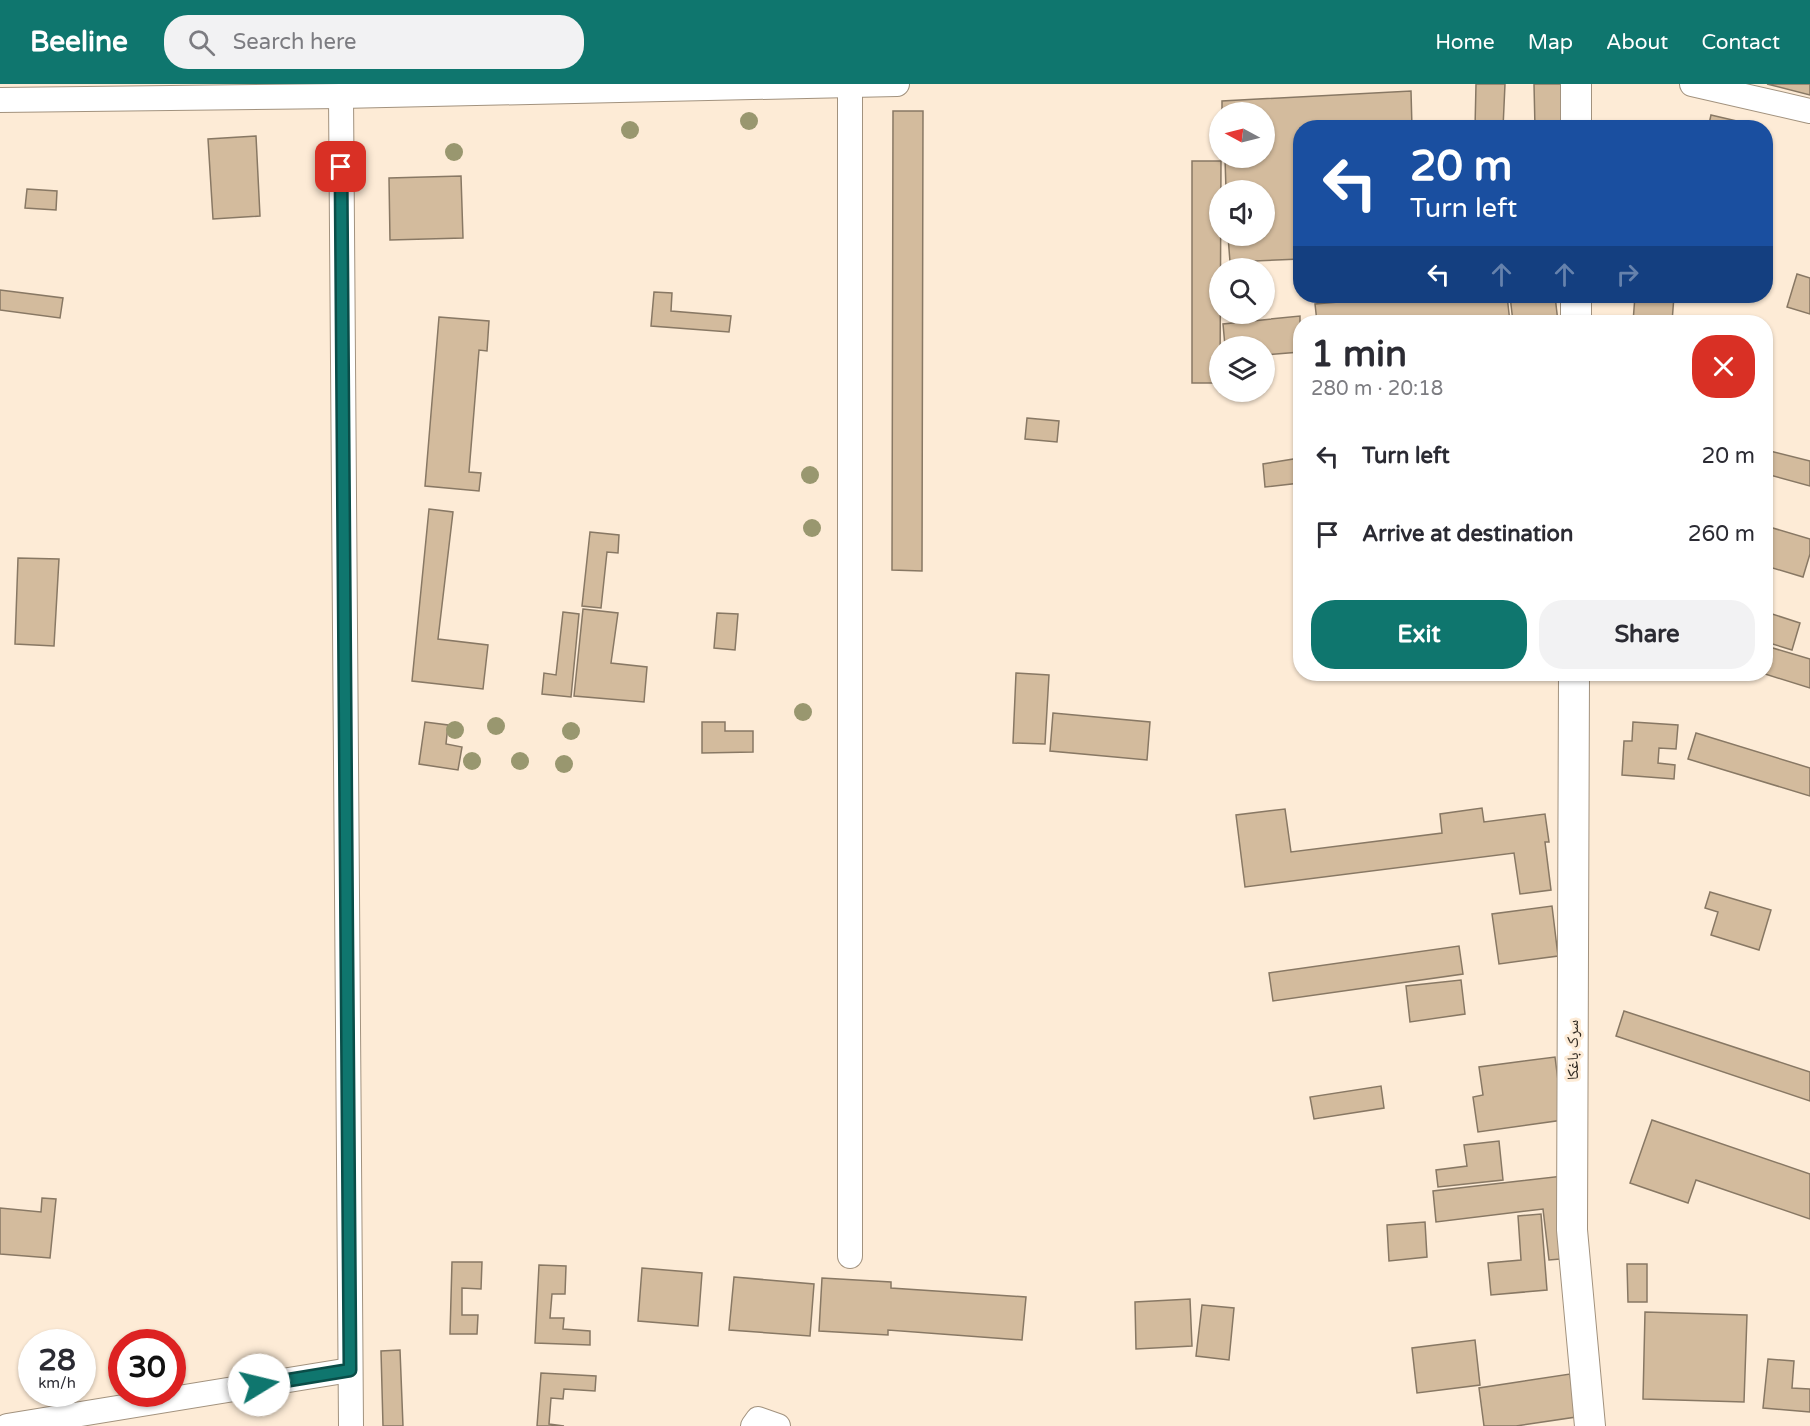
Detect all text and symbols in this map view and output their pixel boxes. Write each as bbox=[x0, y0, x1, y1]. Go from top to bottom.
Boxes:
search box bbox=[164, 15, 584, 69]
text: Beeline bbox=[30, 25, 128, 59]
icon: search bbox=[185, 26, 218, 59]
text: Search here bbox=[233, 29, 357, 55]
text: Home bbox=[1435, 30, 1495, 55]
text: Map bbox=[1528, 30, 1573, 55]
text: About bbox=[1606, 30, 1668, 55]
text: Contact bbox=[1701, 30, 1780, 55]
north arrow bbox=[1209, 102, 1275, 168]
map controls bbox=[1209, 102, 1275, 402]
pin bbox=[315, 141, 366, 192]
text: 20 m bbox=[1410, 141, 1512, 192]
icon: left bbox=[1311, 144, 1389, 222]
icon: arrive bbox=[324, 150, 357, 183]
button: sound bbox=[1209, 180, 1275, 246]
text: Turn left bbox=[1410, 192, 1517, 225]
button: search bbox=[1209, 258, 1275, 324]
icon: left bbox=[1422, 258, 1455, 291]
icon: ahead bbox=[1485, 258, 1518, 291]
icon: ahead bbox=[1548, 258, 1581, 291]
icon: right bbox=[1611, 258, 1644, 291]
text: 1 min bbox=[1311, 333, 1407, 376]
button: close bbox=[1692, 335, 1755, 398]
button: layers bbox=[1209, 336, 1275, 402]
text: 280 m · 20:18 bbox=[1311, 377, 1443, 401]
icon: left bbox=[1311, 440, 1344, 473]
text: Turn left bbox=[1362, 443, 1450, 469]
text: 20 m bbox=[1701, 443, 1755, 469]
icon: arrive bbox=[1311, 518, 1344, 551]
text: Arrive at destination bbox=[1362, 521, 1573, 547]
text: 260 m bbox=[1688, 521, 1755, 547]
button: Exit bbox=[1311, 600, 1527, 669]
button: Share bbox=[1539, 600, 1755, 669]
street label: سرک باغکا bbox=[1563, 1020, 1583, 1080]
speed limit sign: 30 bbox=[108, 1329, 186, 1407]
text: 28 bbox=[38, 1342, 76, 1379]
position arrow bbox=[227, 1353, 291, 1417]
text: km/h bbox=[38, 1374, 76, 1392]

